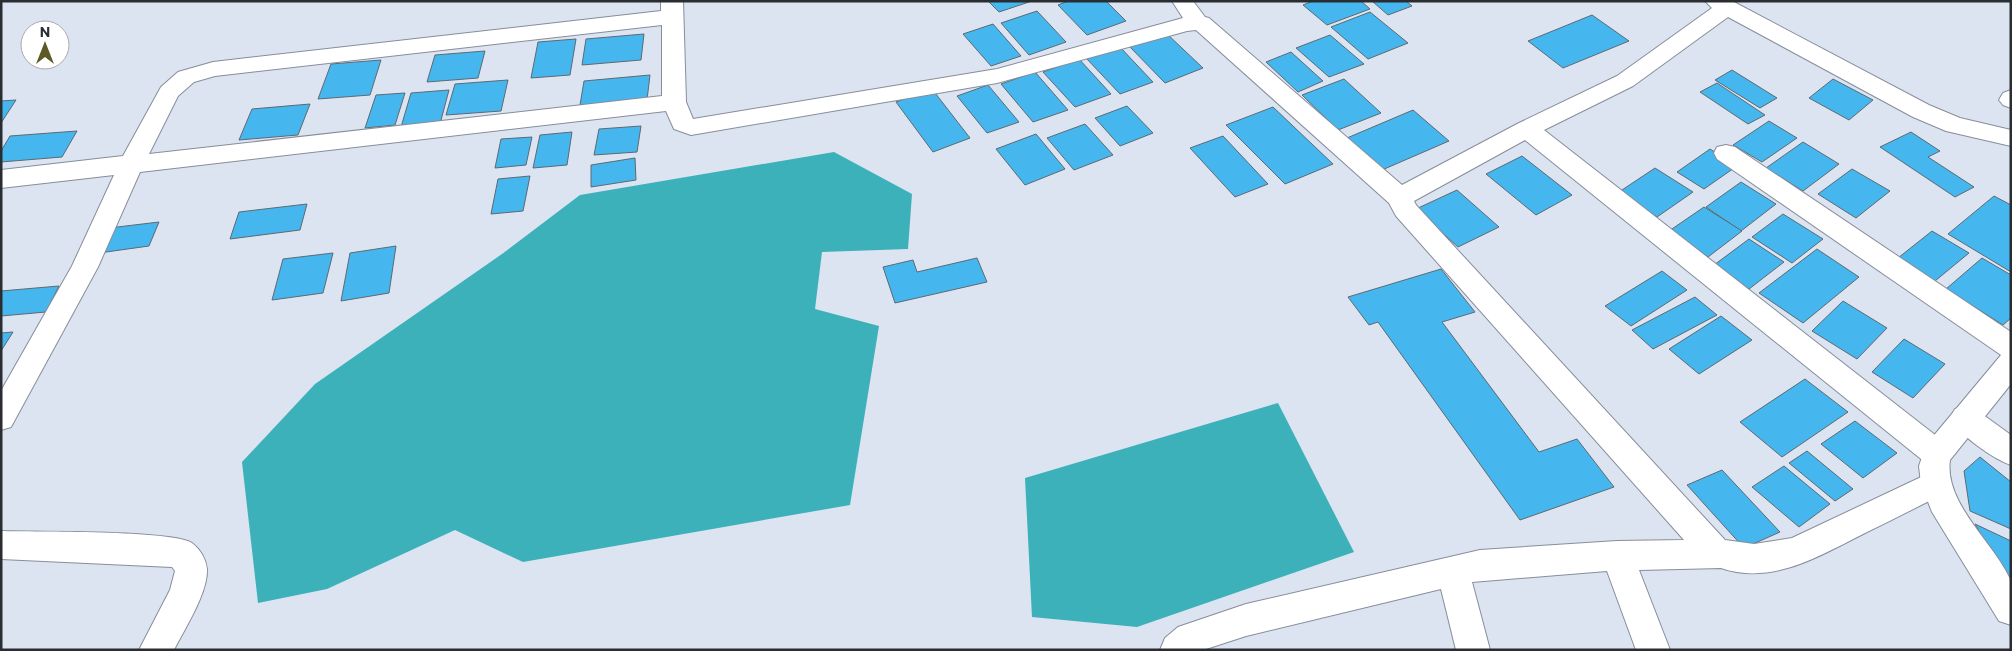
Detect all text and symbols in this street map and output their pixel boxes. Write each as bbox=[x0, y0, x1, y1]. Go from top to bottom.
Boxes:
north arrow bbox=[20, 20, 70, 70]
text: N bbox=[40, 23, 50, 40]

